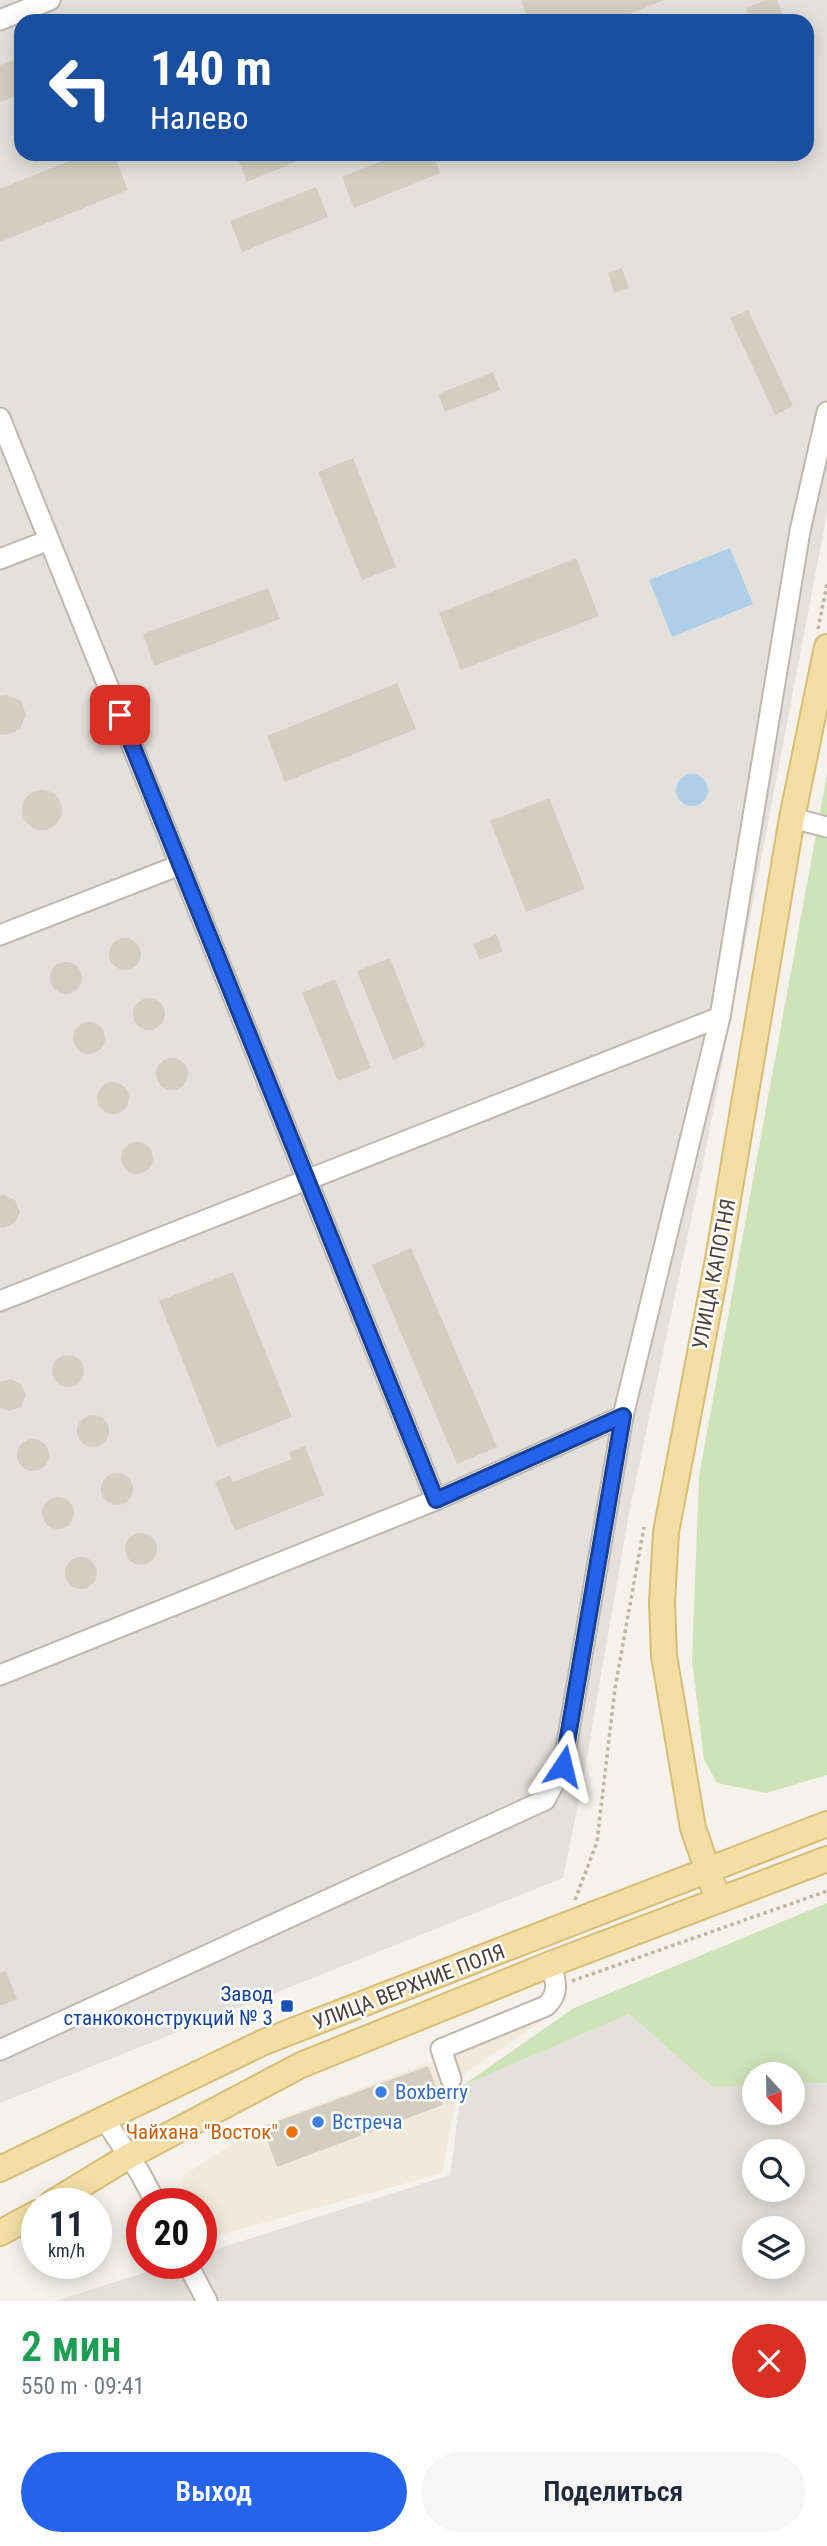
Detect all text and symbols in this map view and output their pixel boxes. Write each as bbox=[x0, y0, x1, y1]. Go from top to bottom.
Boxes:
text: 140 m bbox=[150, 40, 272, 97]
icon: left bbox=[35, 42, 126, 133]
text: Налево bbox=[150, 99, 249, 137]
pin bbox=[90, 685, 150, 745]
icon: arrive bbox=[101, 696, 139, 734]
street label: УЛИЦА КАПОТНЯ bbox=[688, 1197, 740, 1351]
position arrow bbox=[526, 1729, 600, 1803]
street label: УЛИЦА ВЕРХНИЕ ПОЛЯ bbox=[310, 1939, 508, 2035]
place label: Завод станкоконструкций № 3 bbox=[64, 1982, 273, 2030]
marker: Завод станкоконструкций № 3 bbox=[279, 1998, 295, 2014]
north arrow bbox=[742, 2062, 805, 2124]
map controls bbox=[742, 2062, 805, 2279]
place label: Boxberry bbox=[395, 2080, 468, 2104]
marker: Boxberry bbox=[373, 2084, 389, 2100]
place label: Встреча bbox=[332, 2110, 402, 2134]
marker: Встреча bbox=[310, 2114, 326, 2130]
place label: Чайхана "Восток" bbox=[126, 2120, 278, 2144]
marker: Чайхана "Восток" bbox=[284, 2124, 300, 2140]
button: search bbox=[742, 2139, 805, 2202]
speed limit sign: 20 bbox=[126, 2188, 217, 2279]
text: 11 bbox=[49, 2204, 84, 2245]
button: layers bbox=[742, 2216, 805, 2279]
text: km/h bbox=[48, 2240, 85, 2261]
text: 2 мин bbox=[21, 2322, 122, 2371]
button: close bbox=[732, 2324, 806, 2398]
text: 550 m · 09:41 bbox=[21, 2373, 145, 2400]
button: Выход bbox=[21, 2452, 407, 2532]
button: Поделиться bbox=[421, 2452, 806, 2532]

